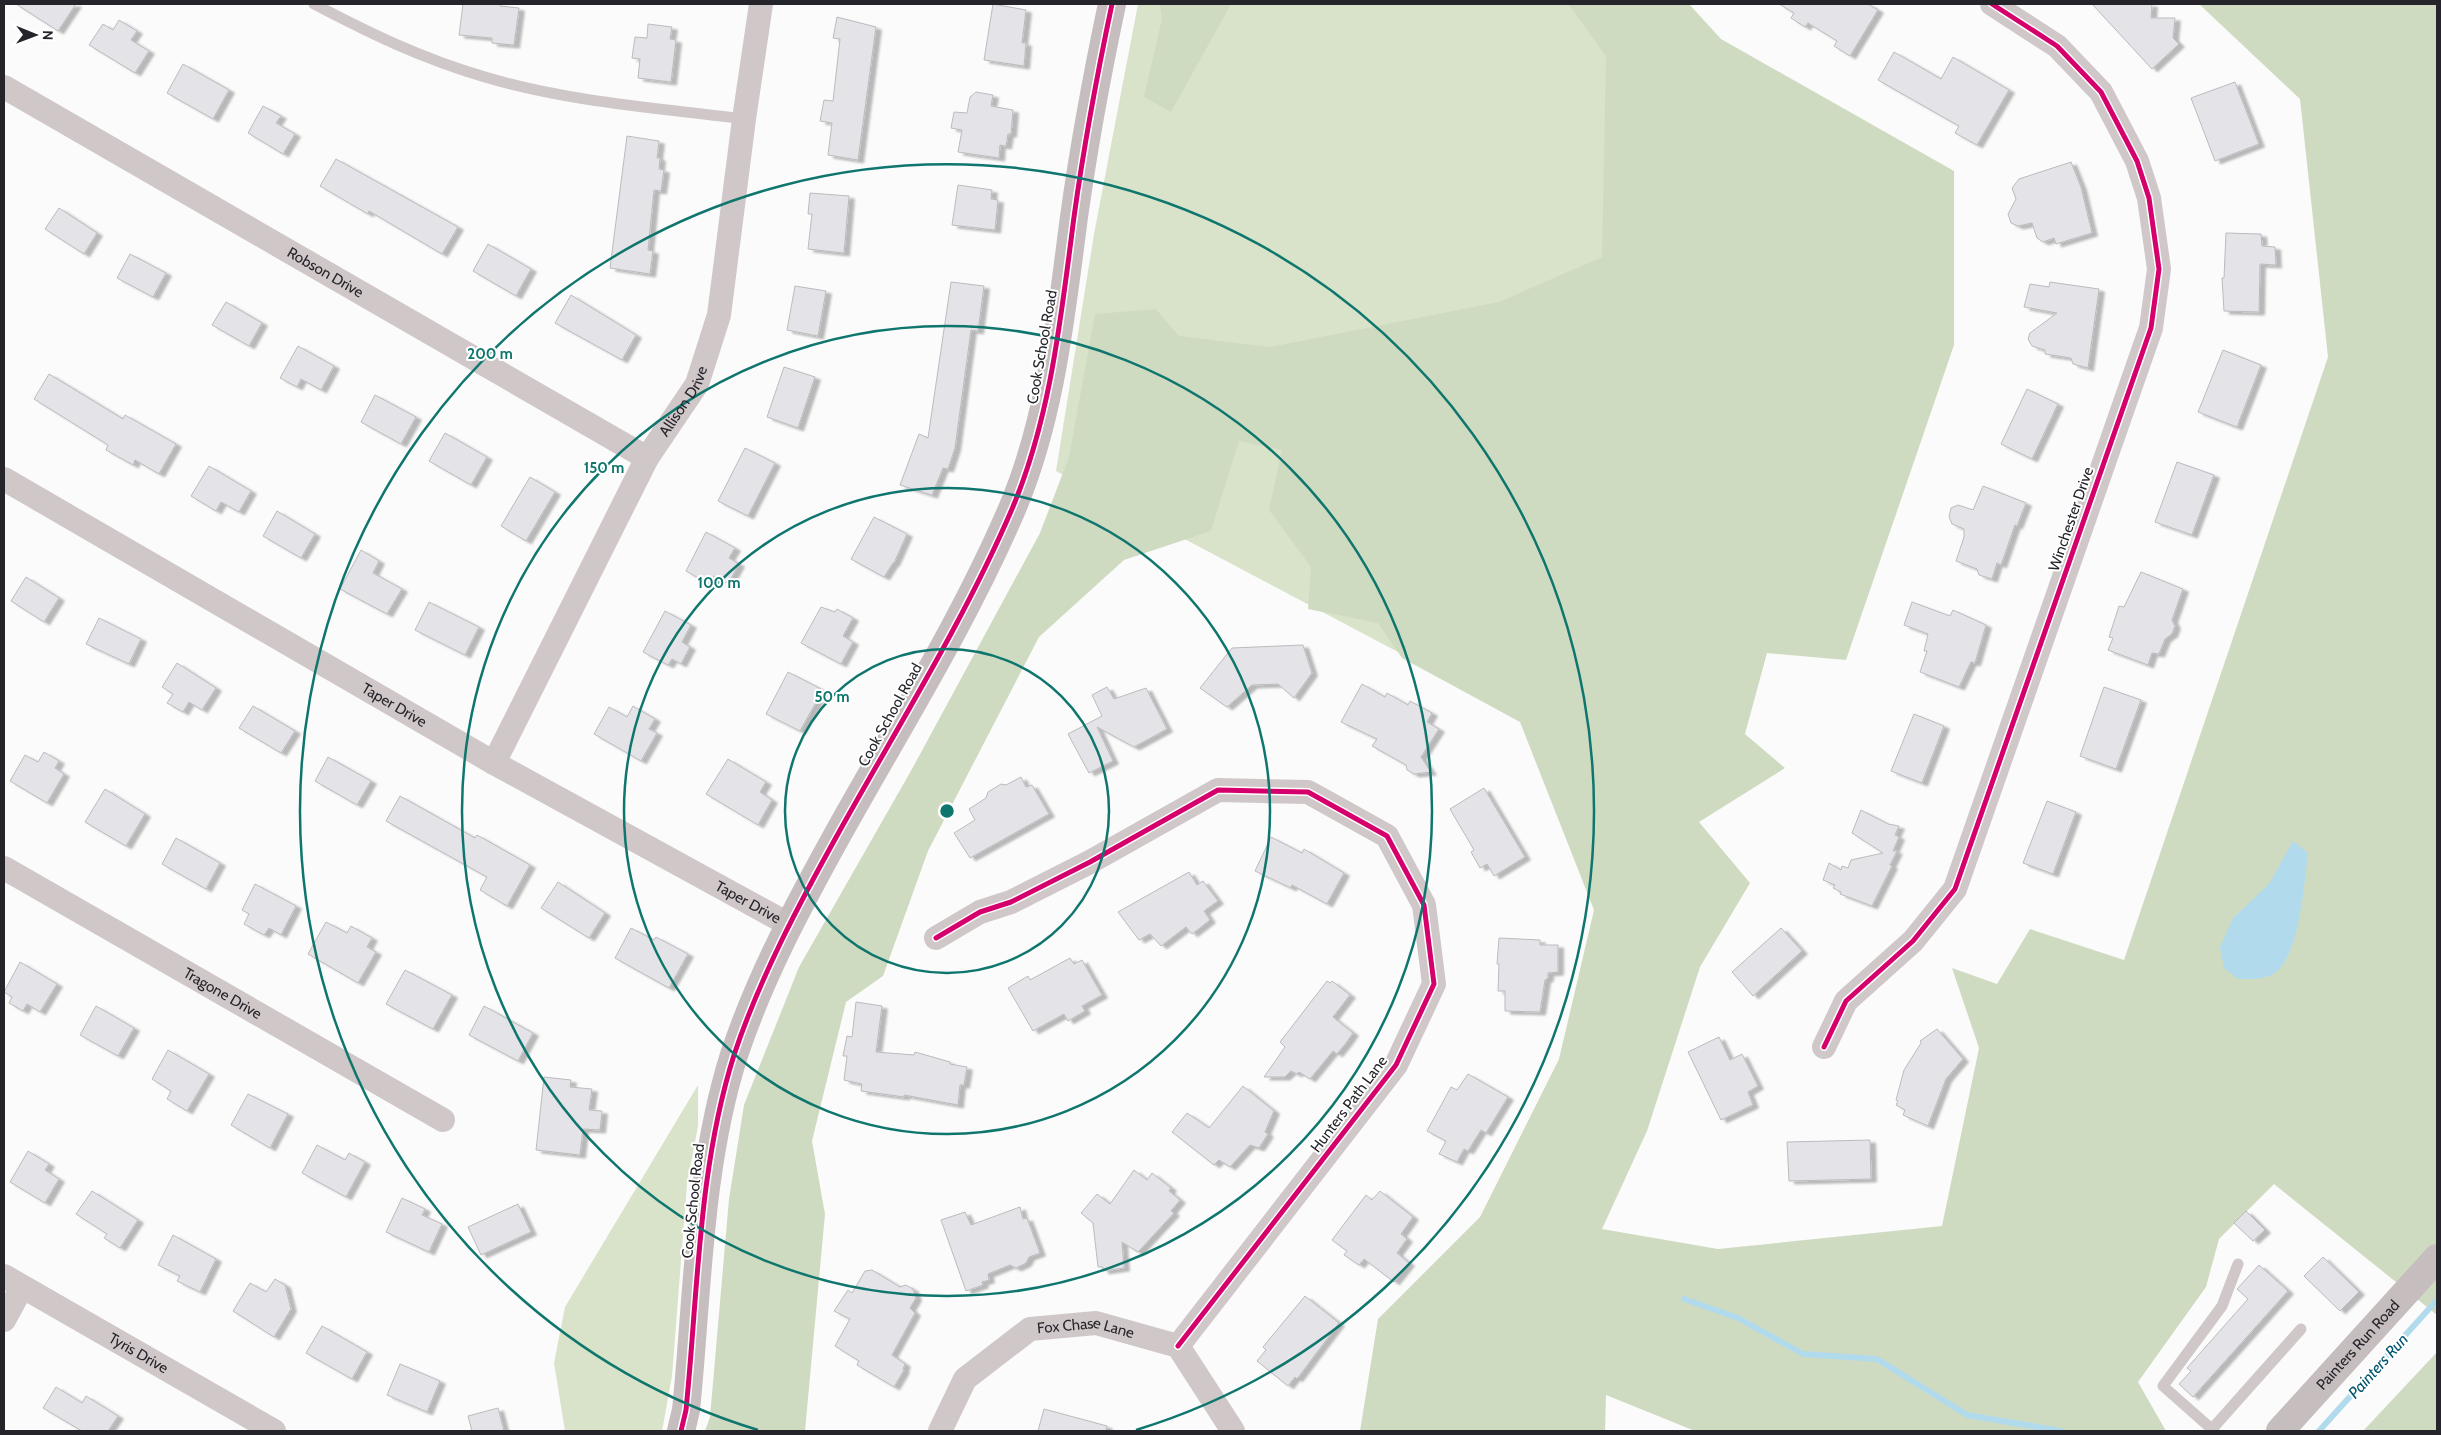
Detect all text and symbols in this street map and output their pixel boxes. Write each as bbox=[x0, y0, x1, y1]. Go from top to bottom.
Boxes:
north arrow bbox=[10, 10, 60, 60]
text: N bbox=[39, 30, 57, 40]
street label: Robson Drive bbox=[284, 243, 367, 302]
street label: Cook School Road bbox=[1023, 289, 1061, 405]
text: 200 m bbox=[467, 345, 513, 363]
street label: Allison Drive bbox=[655, 364, 711, 440]
text: 150 m bbox=[584, 459, 624, 477]
street label: Winchester Drive bbox=[2045, 464, 2097, 573]
text: 100 m bbox=[697, 574, 741, 592]
street label: Cook School Road bbox=[854, 660, 926, 770]
street label: Taper Drive bbox=[358, 679, 430, 731]
text: 50 m bbox=[814, 688, 850, 706]
centre of rings bbox=[938, 802, 956, 820]
street label: Taper Drive bbox=[712, 877, 784, 927]
street label: Tragone Drive bbox=[180, 964, 265, 1023]
street label: Hunters Path Lane bbox=[1307, 1052, 1391, 1156]
street label: Cook School Road bbox=[678, 1143, 708, 1259]
street label: Painters Run Road bbox=[2314, 1296, 2404, 1394]
street label: Fox Chase Lane bbox=[1036, 1314, 1136, 1342]
street label: Tyris Drive bbox=[106, 1329, 172, 1377]
water label: Painters Run bbox=[2344, 1330, 2412, 1402]

